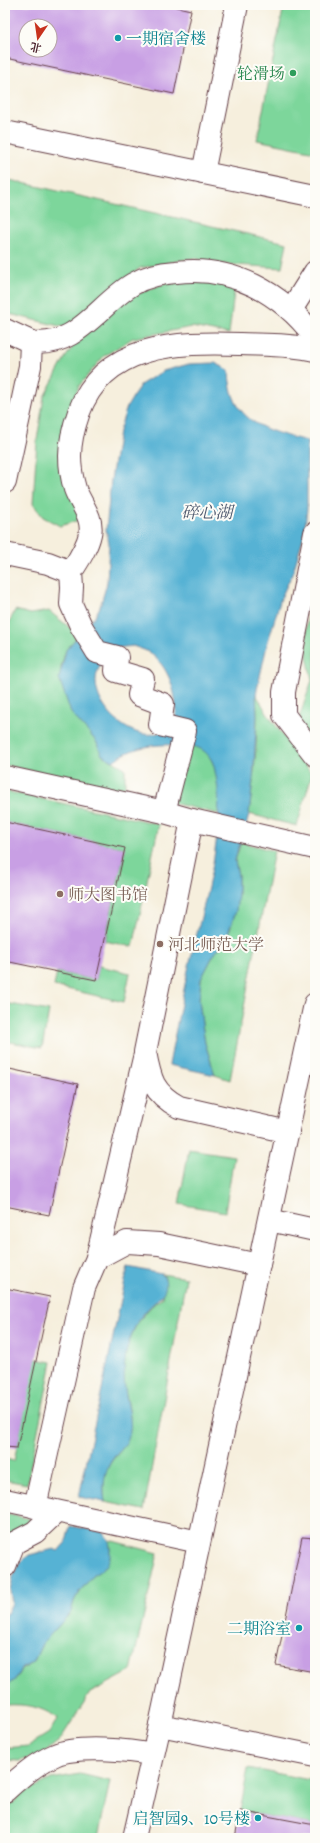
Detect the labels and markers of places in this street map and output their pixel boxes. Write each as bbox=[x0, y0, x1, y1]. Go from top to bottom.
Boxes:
place label: 一期宿舍楼 bbox=[126, 28, 206, 50]
marker: 一期宿舍楼 bbox=[113, 33, 123, 43]
place label: 轮滑场 bbox=[237, 63, 285, 85]
marker: 轮滑场 bbox=[288, 68, 298, 78]
place label: 师大图书馆 bbox=[68, 884, 148, 906]
marker: 师大图书馆 bbox=[55, 889, 65, 899]
place label: 河北师范大学 bbox=[168, 934, 264, 956]
marker: 河北师范大学 bbox=[155, 939, 165, 949]
place label: 二期浴室 bbox=[227, 1618, 291, 1640]
marker: 二期浴室 bbox=[294, 1623, 304, 1633]
place label: 启智园9、10号楼 bbox=[133, 1808, 250, 1830]
marker: 启智园9、10号楼 bbox=[253, 1813, 263, 1823]

